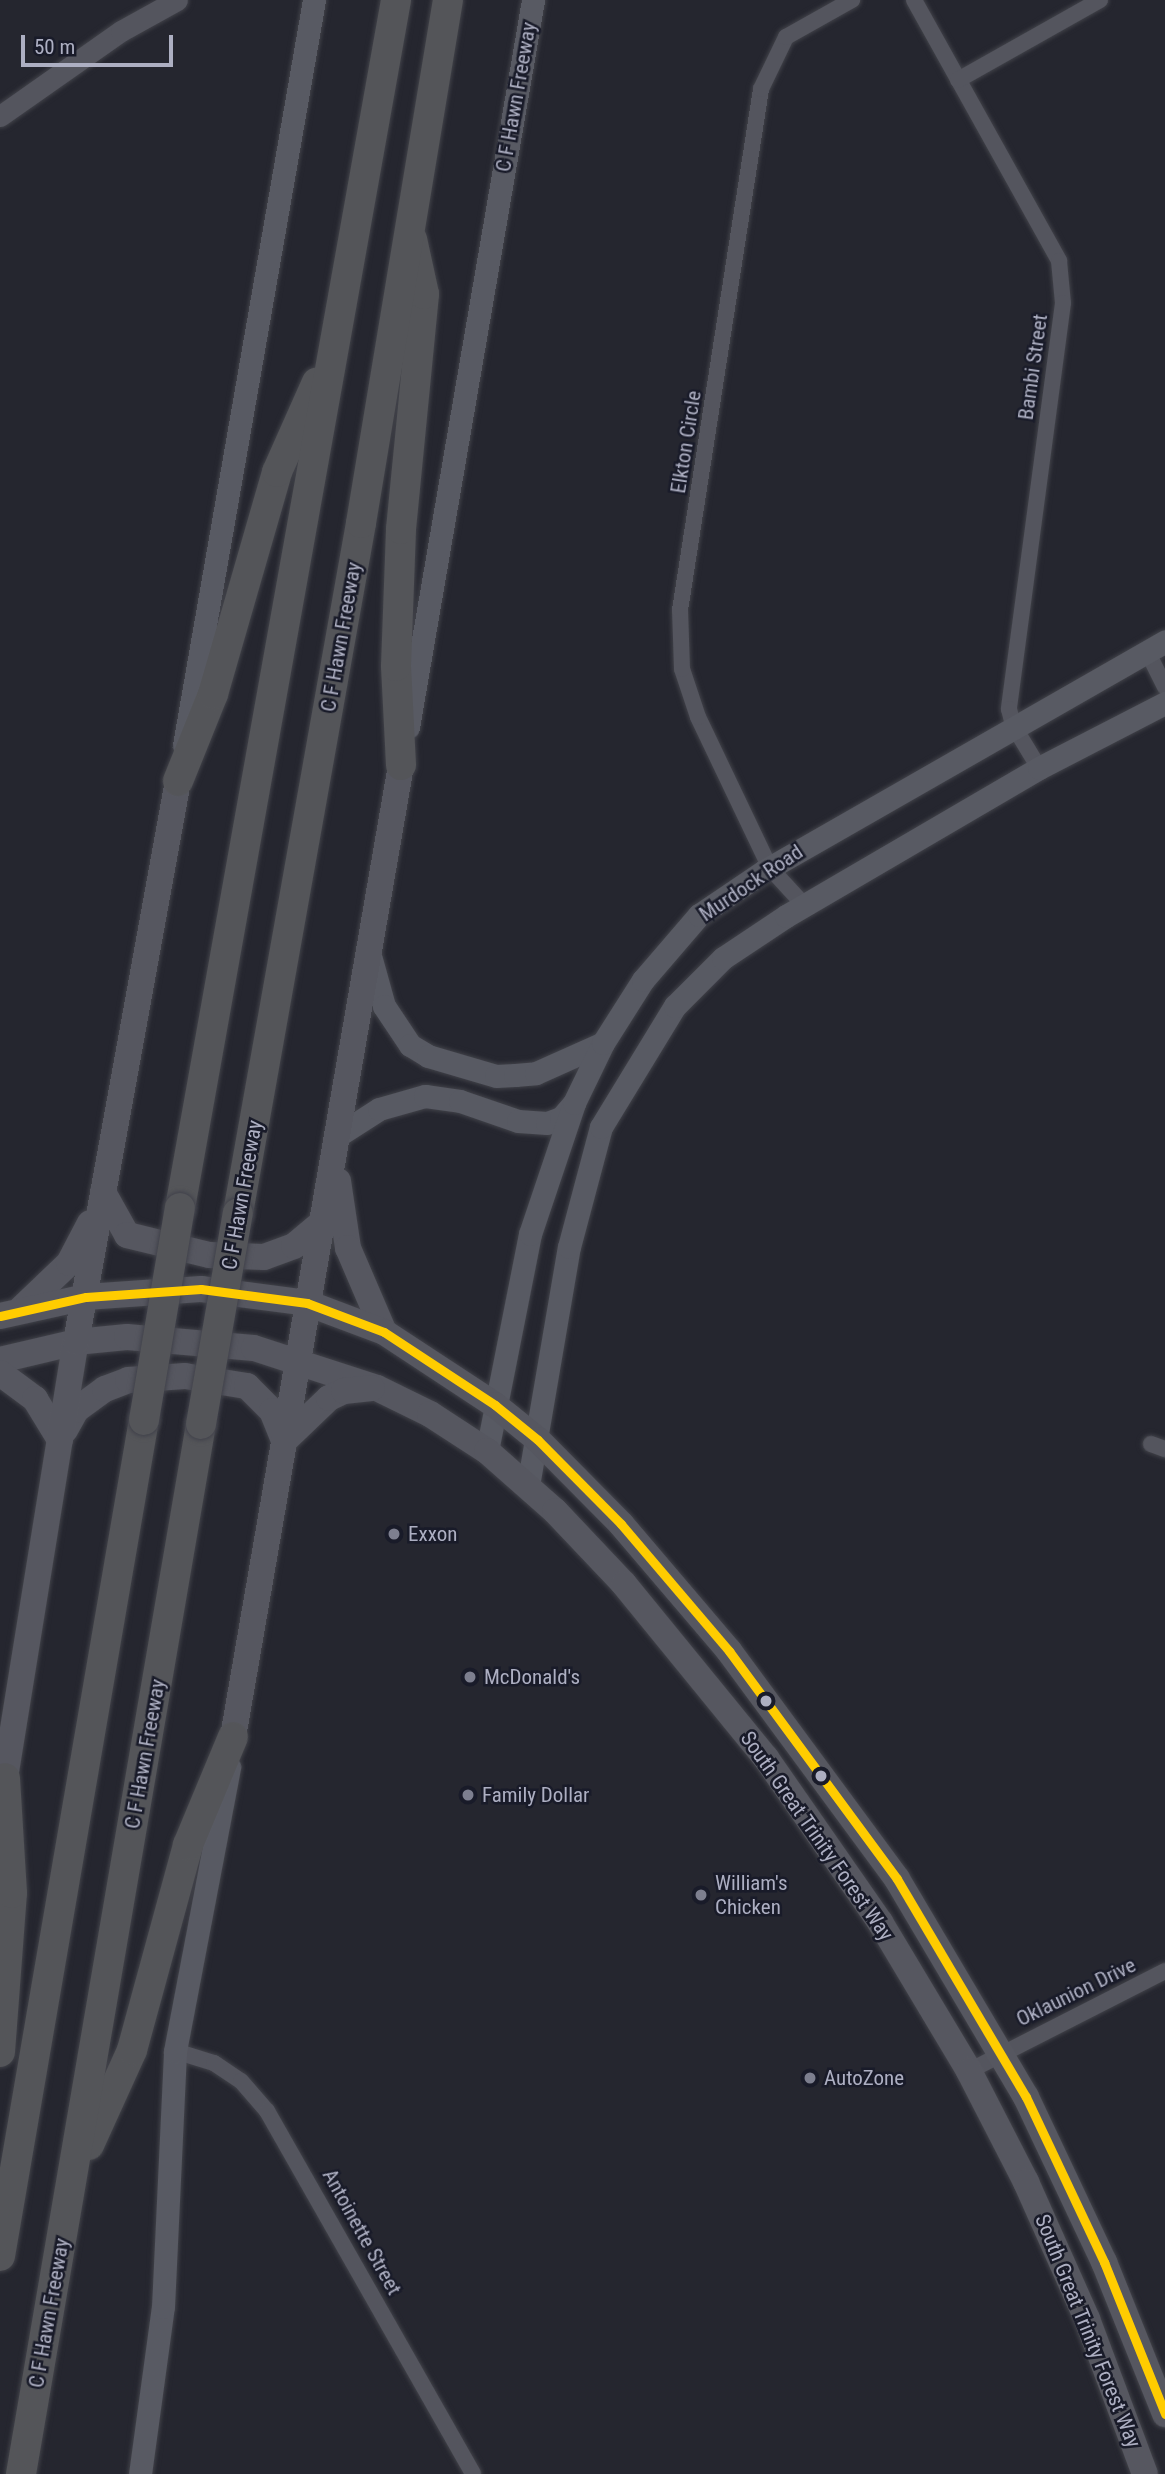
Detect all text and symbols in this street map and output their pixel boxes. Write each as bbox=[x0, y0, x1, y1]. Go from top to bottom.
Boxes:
street label: C F Hawn Freeway bbox=[490, 20, 542, 174]
scale bar bbox=[24, 21, 177, 65]
text: 50 m bbox=[34, 35, 75, 59]
street label: Bambi Street bbox=[1013, 312, 1053, 422]
street label: Elkton Circle bbox=[665, 389, 707, 495]
street label: C F Hawn Freeway bbox=[315, 560, 367, 714]
street label: Murdock Road bbox=[694, 839, 808, 927]
street label: C F Hawn Freeway bbox=[216, 1118, 268, 1272]
place label: Exxon bbox=[408, 1521, 457, 1547]
marker: Exxon bbox=[386, 1526, 402, 1542]
place label: McDonald's bbox=[484, 1664, 580, 1690]
marker: McDonald's bbox=[462, 1669, 478, 1685]
street label: C F Hawn Freeway bbox=[119, 1677, 171, 1831]
unlabelled marker bbox=[759, 1694, 773, 1708]
street label: South Great Trinity Forest Way bbox=[735, 1726, 899, 1946]
unlabelled marker bbox=[814, 1769, 828, 1783]
place label: Family Dollar bbox=[482, 1782, 589, 1808]
marker: Family Dollar bbox=[460, 1787, 476, 1803]
place label: William's Chicken bbox=[715, 1870, 788, 1920]
marker: William's Chicken bbox=[693, 1887, 709, 1903]
street label: Oklaunion Drive bbox=[1012, 1952, 1140, 2032]
place label: AutoZone bbox=[824, 2065, 904, 2091]
marker: AutoZone bbox=[802, 2070, 818, 2086]
street label: Antoinette Street bbox=[317, 2165, 407, 2299]
street label: South Great Trinity Forest Way bbox=[1030, 2210, 1146, 2452]
street label: C F Hawn Freeway bbox=[23, 2236, 75, 2390]

